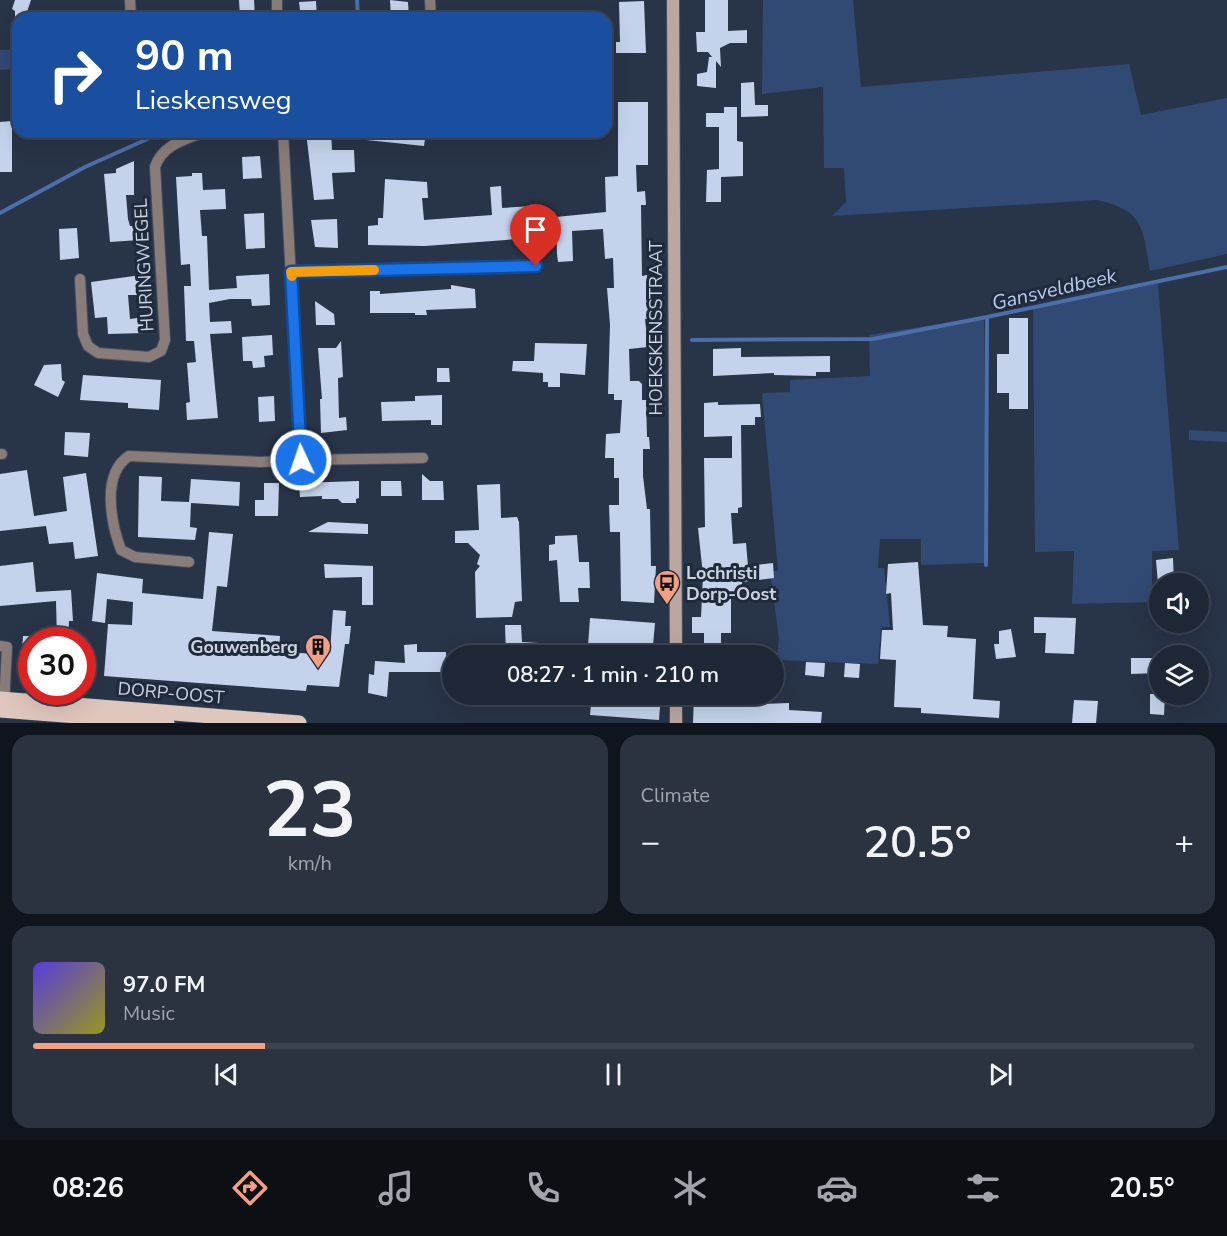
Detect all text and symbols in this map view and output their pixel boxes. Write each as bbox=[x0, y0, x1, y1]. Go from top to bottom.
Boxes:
text: 90 m bbox=[135, 28, 234, 85]
icon: right bbox=[36, 36, 114, 114]
text: Lieskensweg bbox=[135, 82, 292, 119]
street label: HURINGWEGEL bbox=[129, 198, 159, 332]
pin bbox=[510, 204, 561, 266]
icon: arrive bbox=[519, 213, 552, 246]
street label: HOEKSKENSSTRAAT bbox=[644, 240, 668, 416]
water label: Gansveldbeek bbox=[989, 262, 1120, 317]
position arrow bbox=[269, 428, 333, 492]
place label: Lochristi Dorp-Oost bbox=[686, 561, 776, 606]
bus stop icon: Lochristi Dorp-Oost bbox=[652, 568, 682, 606]
map controls bbox=[1149, 573, 1209, 705]
button: sound bbox=[1149, 573, 1209, 633]
speed limit sign: 30 bbox=[18, 627, 96, 705]
building icon: Gouwenberg bbox=[303, 632, 333, 670]
place label: Gouwenberg bbox=[190, 635, 298, 659]
button: layers bbox=[1149, 645, 1209, 705]
text: 08:27 · 1 min · 210 m bbox=[507, 660, 719, 690]
street label: DORP-OOST bbox=[117, 676, 225, 710]
text: 23 bbox=[263, 757, 357, 864]
text: Climate bbox=[641, 782, 710, 809]
text: 20.5° bbox=[863, 812, 972, 873]
text: − bbox=[641, 820, 660, 865]
text: + bbox=[1174, 820, 1194, 865]
text: km/h bbox=[288, 850, 332, 877]
text: 97.0 FM bbox=[123, 970, 205, 1000]
text: Music bbox=[123, 1000, 175, 1027]
icon: previous bbox=[210, 1058, 243, 1091]
icon: pause bbox=[597, 1058, 630, 1091]
icon: next bbox=[984, 1058, 1017, 1091]
icon: directions bbox=[229, 1167, 271, 1209]
icon: music bbox=[375, 1167, 417, 1209]
icon: phone bbox=[522, 1167, 564, 1209]
icon: climate bbox=[669, 1167, 711, 1209]
icon: car bbox=[816, 1167, 858, 1209]
icon: filters bbox=[962, 1167, 1004, 1209]
text: 08:26 bbox=[52, 1170, 124, 1207]
text: 20.5° bbox=[1109, 1170, 1175, 1207]

